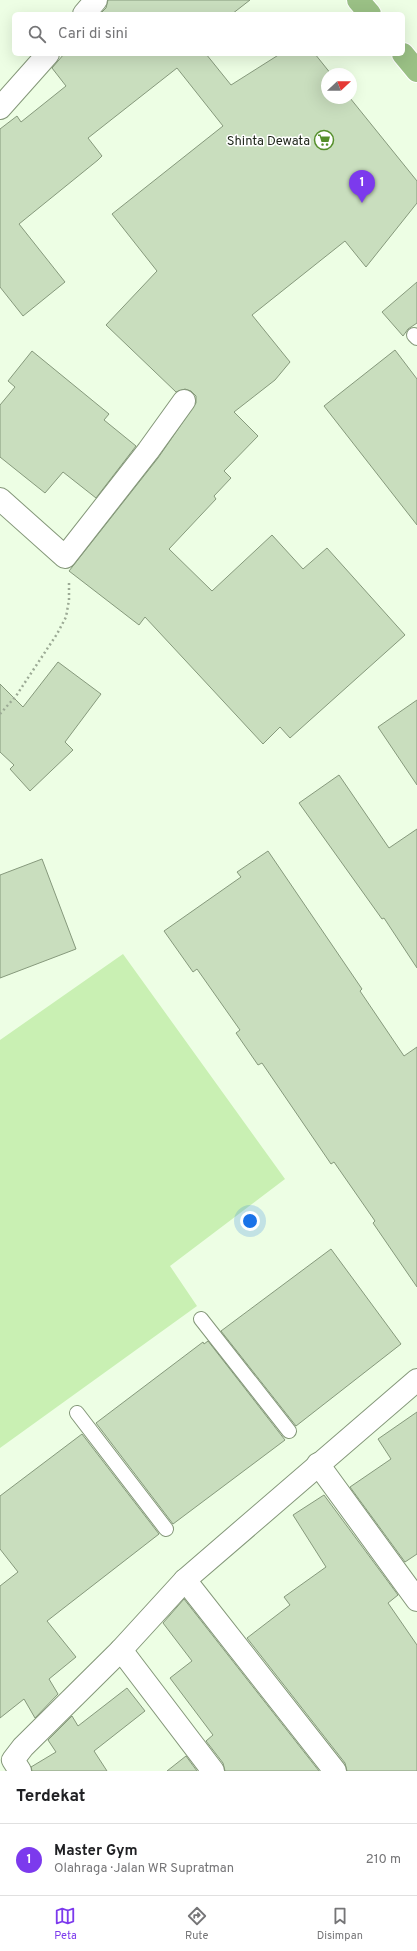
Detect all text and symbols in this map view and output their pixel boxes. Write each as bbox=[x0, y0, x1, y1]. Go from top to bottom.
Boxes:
search box bbox=[12, 12, 405, 56]
icon: search bbox=[26, 23, 48, 45]
text: Cari di sini bbox=[58, 25, 128, 44]
north arrow bbox=[321, 68, 357, 104]
supermarket icon: Shinta Dewata bbox=[313, 129, 335, 151]
place label: Shinta Dewata bbox=[227, 134, 310, 150]
pin: 1 bbox=[349, 170, 375, 203]
your location bbox=[240, 1211, 260, 1231]
text: Terdekat bbox=[16, 1786, 85, 1808]
text: Master Gym bbox=[54, 1842, 138, 1861]
text: 1 bbox=[26, 1852, 32, 1868]
text: 210 m bbox=[366, 1852, 401, 1868]
text: Olahraga · Jalan WR Supratman bbox=[54, 1861, 234, 1877]
tab: Peta bbox=[54, 1905, 77, 1943]
tab: Rute bbox=[185, 1905, 208, 1943]
tab: Disimpan bbox=[317, 1905, 363, 1943]

